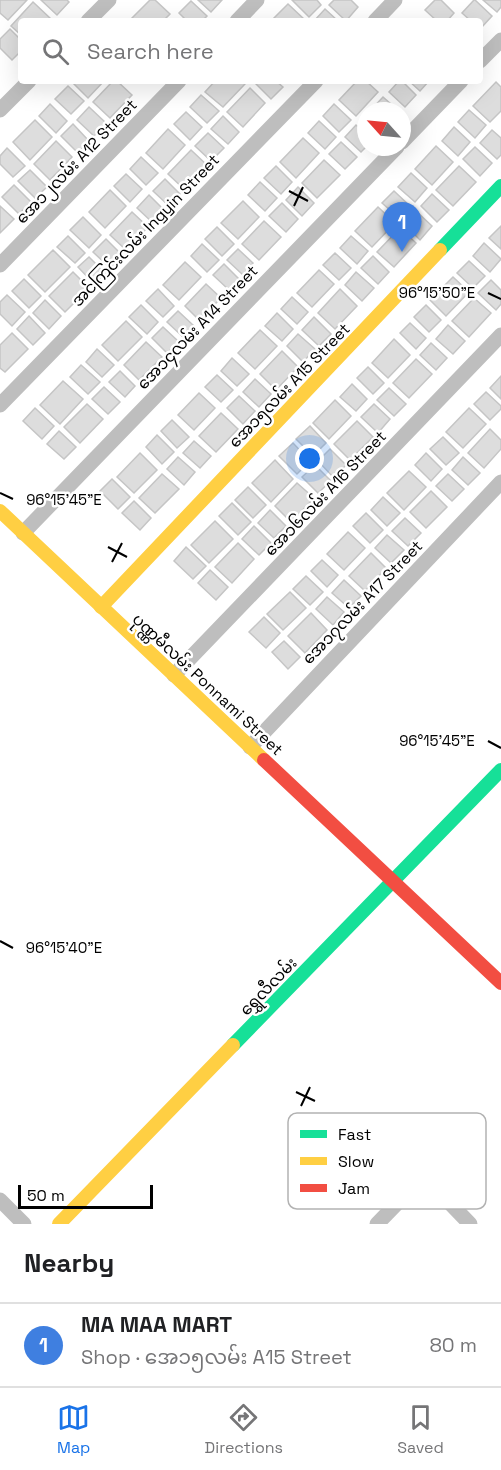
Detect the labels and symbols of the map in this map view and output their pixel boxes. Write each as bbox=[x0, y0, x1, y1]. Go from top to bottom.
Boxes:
street label: အေ၁၂လမ်း A12 Street bbox=[11, 94, 144, 230]
north arrow bbox=[357, 102, 411, 156]
street label: အင်ကြင်းလမ်း Ingyin Street bbox=[66, 149, 226, 313]
pin: 1 bbox=[382, 202, 422, 252]
street label: အေ၁၄လမ်း A14 Street bbox=[132, 260, 264, 396]
text: 96°15'50"E bbox=[399, 283, 475, 302]
street label: အေ၁၅လမ်း A15 Street bbox=[224, 318, 357, 454]
street label: အေ၁၆လမ်း A16 Street bbox=[259, 425, 391, 561]
your location bbox=[295, 444, 324, 473]
text: 96°15'45"E bbox=[26, 490, 102, 509]
street label: အေ၁၇လမ်း A17 Street bbox=[297, 535, 429, 671]
street label: ပုဏ္ဏမီလမ်း Ponnami Street bbox=[125, 608, 288, 763]
text: 96°15'45"E bbox=[399, 731, 475, 750]
text: 96°15'40"E bbox=[26, 938, 102, 957]
street label: ရွှေလီလမ်း bbox=[235, 952, 304, 1022]
legend bbox=[288, 1113, 486, 1209]
text: Fast bbox=[338, 1124, 371, 1145]
text: Slow bbox=[338, 1151, 374, 1172]
text: Jam bbox=[338, 1178, 370, 1199]
scale bar bbox=[18, 1182, 153, 1210]

